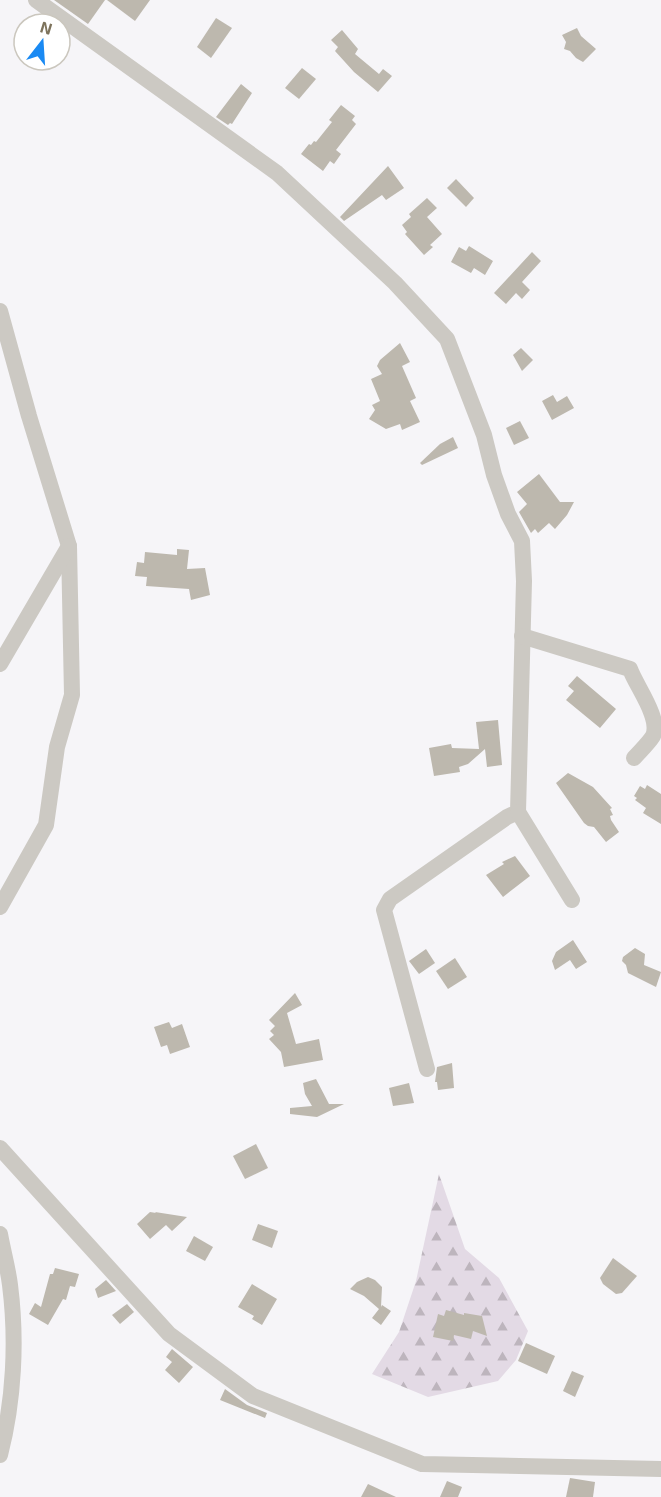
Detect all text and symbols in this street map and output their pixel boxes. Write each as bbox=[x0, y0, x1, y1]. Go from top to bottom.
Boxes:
north arrow bbox=[12, 12, 72, 72]
text: N bbox=[38, 16, 55, 38]

